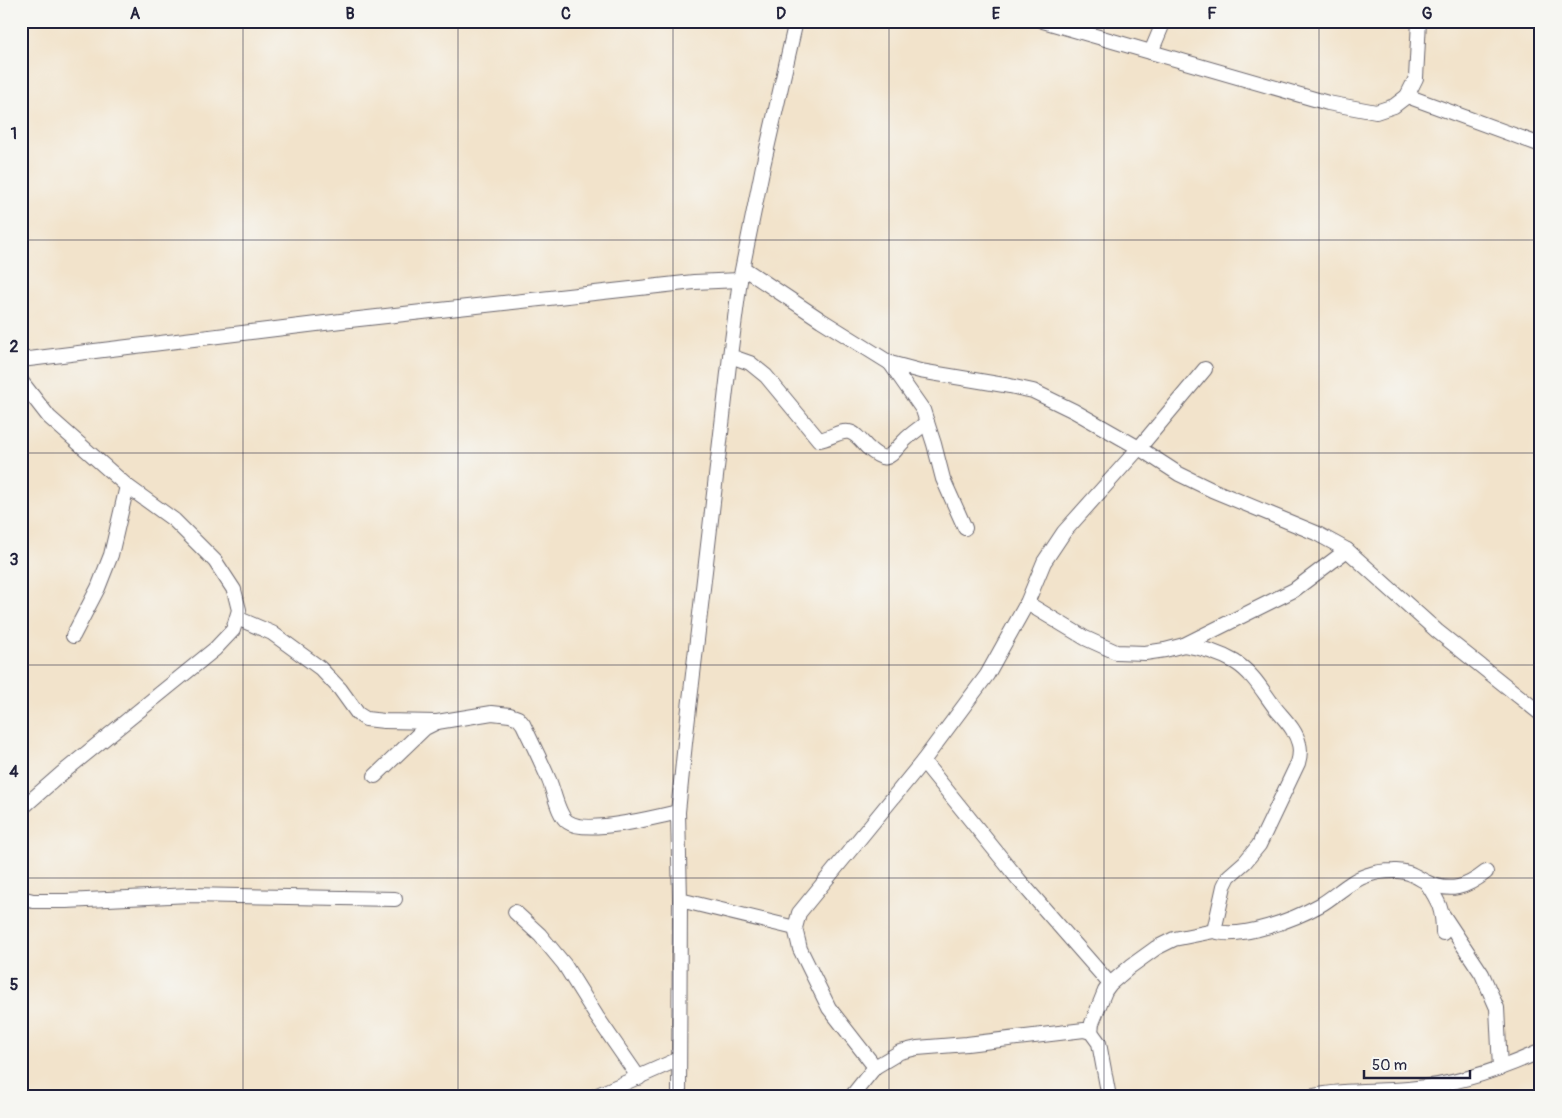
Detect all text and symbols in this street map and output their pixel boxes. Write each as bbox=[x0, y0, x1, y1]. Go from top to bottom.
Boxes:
text: A bbox=[130, 4, 141, 24]
text: B bbox=[345, 4, 355, 24]
text: C bbox=[561, 4, 571, 24]
text: D bbox=[776, 4, 786, 24]
text: E bbox=[992, 4, 1001, 24]
text: F bbox=[1207, 4, 1217, 24]
text: G bbox=[1422, 4, 1433, 24]
text: 1 bbox=[11, 124, 17, 144]
text: 2 bbox=[10, 337, 19, 357]
text: 3 bbox=[10, 550, 19, 570]
text: 4 bbox=[9, 762, 19, 782]
text: 5 bbox=[10, 975, 19, 995]
scale bar bbox=[1364, 1048, 1471, 1080]
text: 50 m bbox=[1372, 1056, 1407, 1075]

